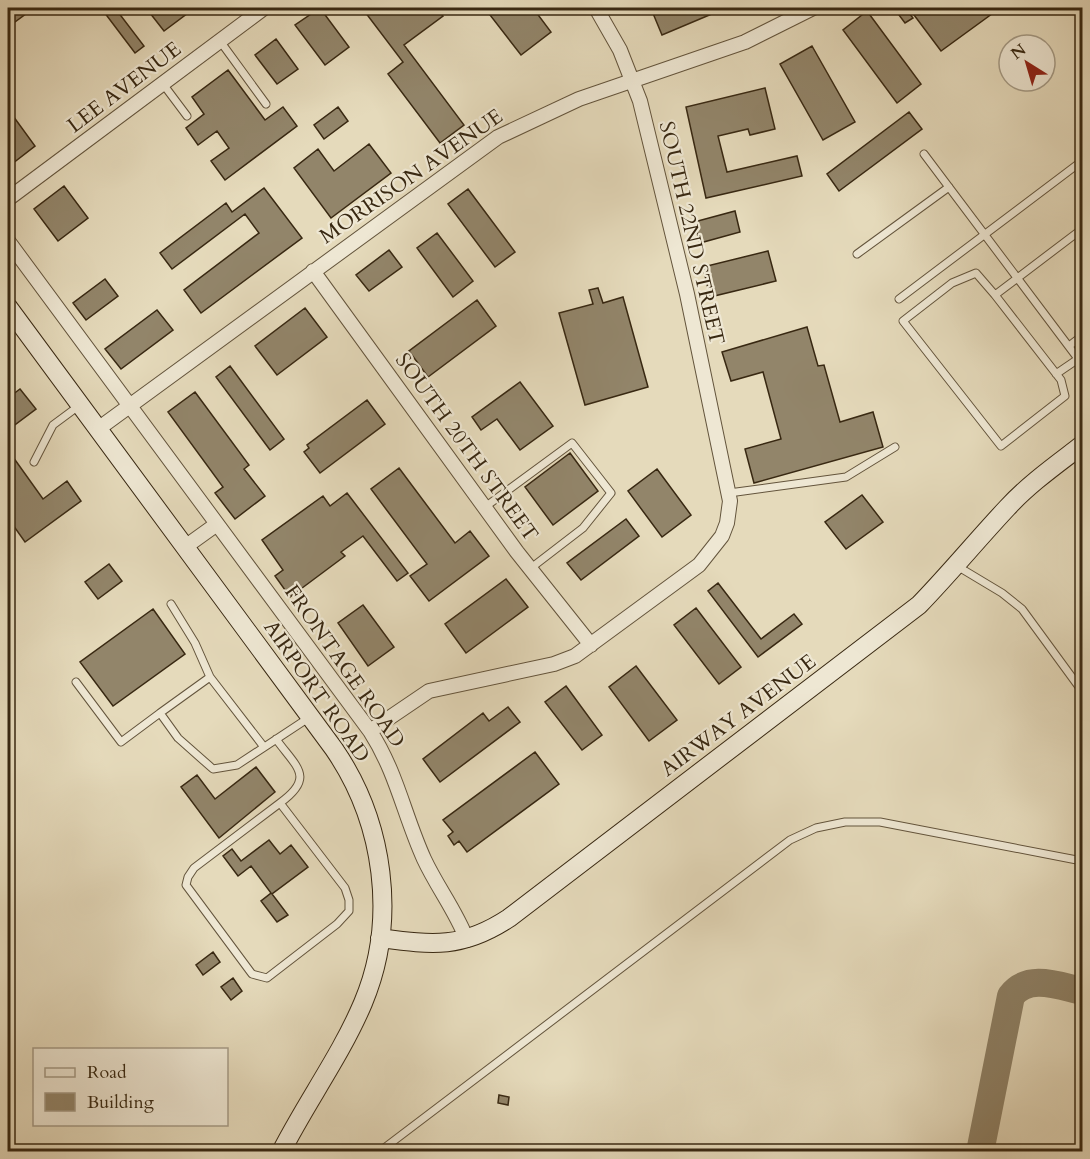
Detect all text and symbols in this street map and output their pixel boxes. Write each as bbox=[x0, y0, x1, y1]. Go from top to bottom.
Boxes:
north arrow bbox=[997, 33, 1057, 93]
street label: LEE AVENUE bbox=[61, 35, 187, 140]
text: N bbox=[1006, 39, 1031, 65]
street label: MORRISON AVENUE bbox=[314, 102, 509, 251]
street label: SOUTH 22ND STREET bbox=[652, 119, 731, 348]
street label: SOUTH 20TH STREET bbox=[388, 347, 545, 547]
street label: FRONTAGE ROAD bbox=[277, 579, 412, 754]
street label: AIRPORT ROAD bbox=[257, 614, 377, 768]
street label: AIRWAY AVENUE bbox=[655, 647, 822, 783]
legend bbox=[33, 1048, 228, 1126]
text: Road bbox=[87, 1060, 127, 1085]
text: Building bbox=[87, 1090, 155, 1115]

